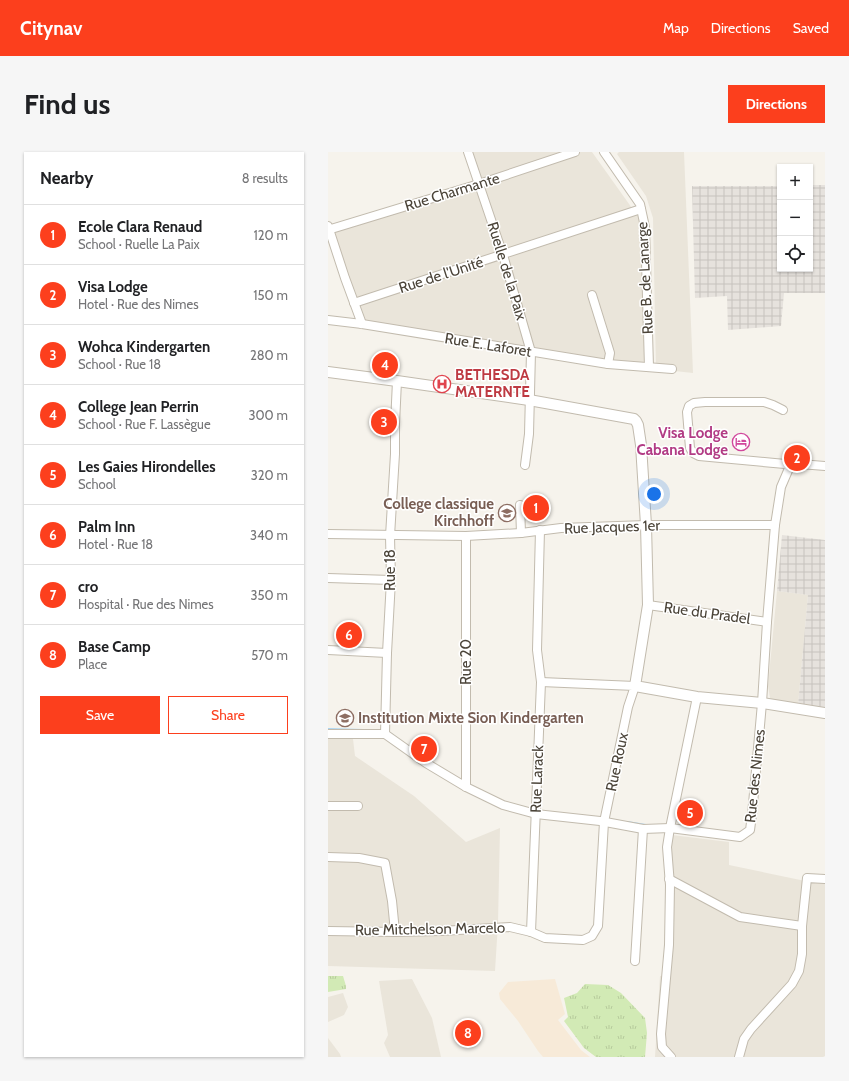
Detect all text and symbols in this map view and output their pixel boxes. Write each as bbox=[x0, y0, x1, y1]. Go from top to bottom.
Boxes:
text: Citynav bbox=[20, 17, 82, 40]
text: Map bbox=[663, 19, 689, 37]
text: Directions bbox=[711, 19, 771, 37]
text: Saved bbox=[793, 19, 829, 37]
button: Directions bbox=[728, 85, 825, 123]
text: Find us bbox=[24, 87, 110, 121]
map controls bbox=[777, 164, 813, 272]
button: + bbox=[777, 164, 813, 200]
text: Nearby bbox=[40, 168, 93, 188]
street label: Rue Charmante bbox=[402, 169, 502, 215]
text: 8 results bbox=[242, 170, 288, 186]
button: − bbox=[777, 200, 813, 236]
text: Ecole Clara Renaud bbox=[78, 218, 202, 236]
street label: Ruelle de la Paix bbox=[484, 220, 530, 322]
street label: Rue B. de Lanarge bbox=[633, 221, 657, 335]
text: 1 bbox=[51, 227, 55, 243]
text: 120 m bbox=[254, 227, 288, 243]
text: School · Ruelle La Paix bbox=[78, 236, 200, 252]
button: locate bbox=[777, 236, 813, 272]
street label: Rue de l'Unité bbox=[396, 253, 486, 297]
text: Visa Lodge bbox=[78, 278, 148, 296]
text: 2 bbox=[50, 287, 56, 303]
text: 150 m bbox=[253, 287, 288, 303]
text: Hotel · Rue des Nimes bbox=[78, 296, 199, 312]
street label: Rue E. Laforet bbox=[443, 329, 533, 361]
text: Wohca Kindergarten bbox=[78, 338, 210, 356]
text: 3 bbox=[49, 347, 57, 363]
text: 280 m bbox=[250, 347, 288, 363]
pin: 4 bbox=[372, 350, 398, 380]
text: School · Rue 18 bbox=[78, 356, 161, 372]
place label: BETHESDA MATERNTE bbox=[455, 366, 530, 401]
hospital icon: BETHESDA MATERNTE bbox=[432, 374, 452, 394]
text: College Jean Perrin bbox=[78, 398, 199, 416]
text: 4 bbox=[49, 407, 57, 423]
text: 300 m bbox=[248, 407, 288, 423]
pin: 3 bbox=[371, 407, 397, 437]
text: School · Rue F. Lassègue bbox=[78, 416, 211, 432]
place label: Visa Lodge Cabana Lodge bbox=[637, 424, 728, 459]
hotel icon: Visa Lodge Cabana Lodge bbox=[731, 432, 751, 452]
pin: 2 bbox=[784, 443, 810, 473]
text: Les Gaies Hirondelles bbox=[78, 458, 216, 476]
text: 5 bbox=[50, 467, 56, 483]
text: 320 m bbox=[251, 467, 288, 483]
text: School bbox=[78, 476, 116, 492]
your location bbox=[644, 484, 664, 504]
pin: 1 bbox=[523, 493, 549, 523]
place label: College classique Kirchhoff bbox=[383, 495, 494, 530]
school or university icon: College classique Kirchhoff bbox=[497, 503, 517, 523]
street label: Rue Jacques 1er bbox=[564, 516, 661, 538]
text: Palm Inn bbox=[78, 518, 135, 536]
text: 6 bbox=[49, 527, 57, 543]
text: 340 m bbox=[250, 527, 288, 543]
text: Hotel · Rue 18 bbox=[78, 536, 153, 552]
street label: Rue 18 bbox=[381, 549, 399, 591]
text: cro bbox=[78, 578, 98, 596]
text: 7 bbox=[50, 587, 56, 603]
text: 350 m bbox=[251, 587, 288, 603]
text: Hospital · Rue des Nimes bbox=[78, 596, 214, 612]
street label: Rue du Pradel bbox=[663, 598, 752, 628]
pin: 6 bbox=[336, 620, 362, 650]
text: Base Camp bbox=[78, 638, 151, 656]
street label: Rue 20 bbox=[457, 639, 475, 685]
text: 8 bbox=[49, 647, 57, 663]
text: 570 m bbox=[251, 647, 288, 663]
text: Place bbox=[78, 656, 107, 672]
button: Save bbox=[40, 696, 160, 734]
button: Share bbox=[168, 696, 288, 734]
school or university icon: Institution Mixte Sion Kindergarten bbox=[335, 708, 355, 728]
place label: Institution Mixte Sion Kindergarten bbox=[358, 709, 584, 727]
street label: Rue des Nimes bbox=[741, 728, 769, 824]
street label: Rue Roux bbox=[602, 731, 632, 793]
pin: 7 bbox=[411, 734, 437, 764]
street label: Rue Larack bbox=[527, 745, 547, 813]
pin: 5 bbox=[677, 798, 703, 828]
street label: Rue Mitchelson Marcelo bbox=[355, 919, 505, 939]
pin: 8 bbox=[455, 1018, 481, 1048]

